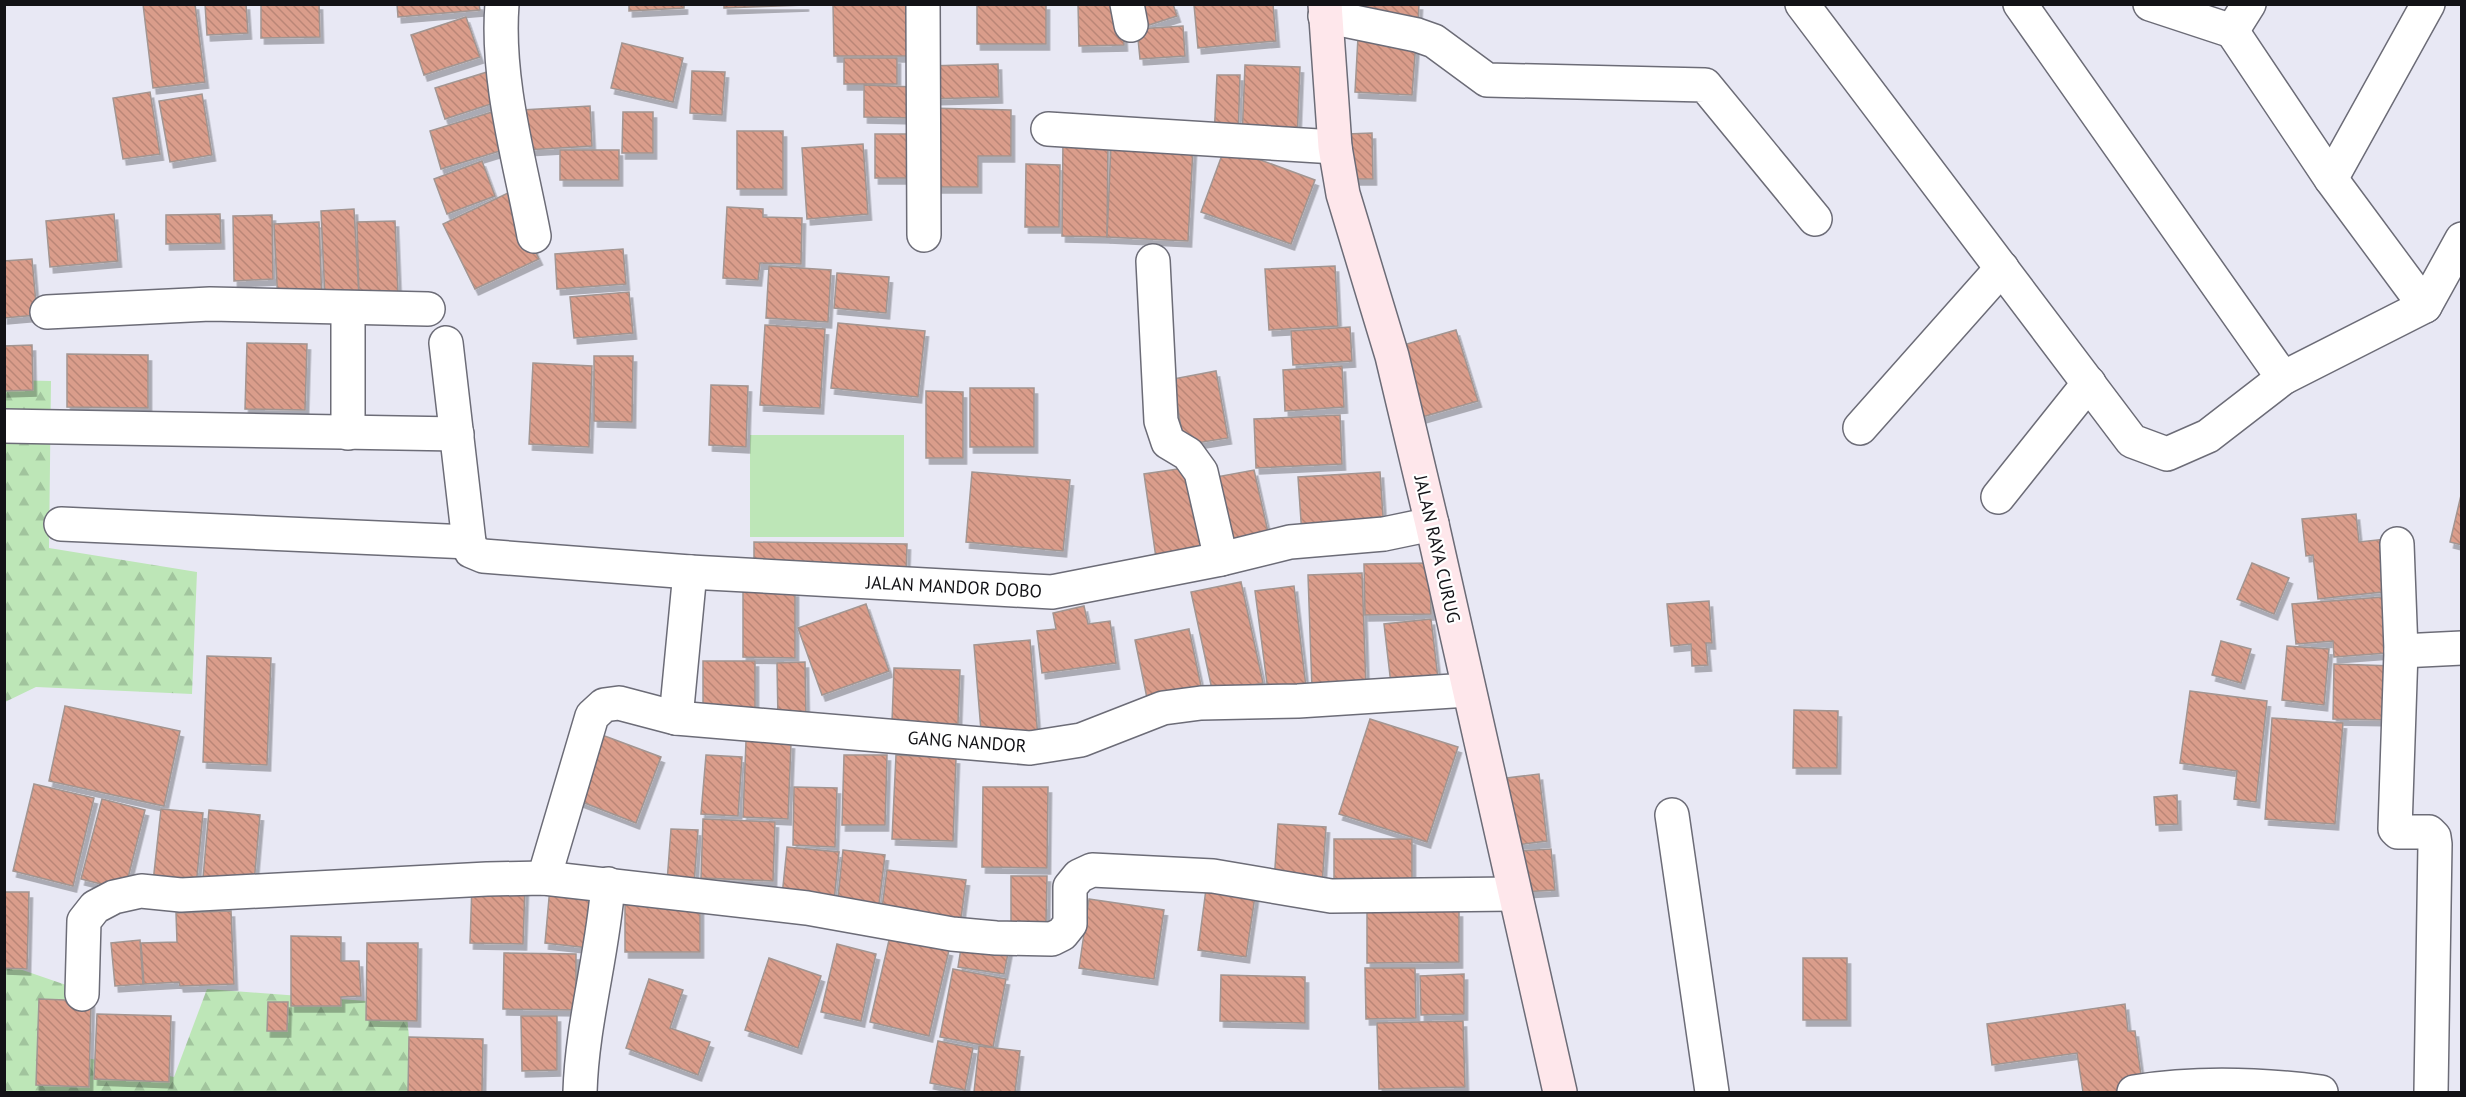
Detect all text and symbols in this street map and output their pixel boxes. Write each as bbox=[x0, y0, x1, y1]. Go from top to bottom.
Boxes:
street label: JALAN RAYA CURUG bbox=[1409, 472, 1466, 625]
street label: JALAN MANDOR DOBO bbox=[865, 570, 1043, 603]
street label: GANG NANDOR bbox=[907, 726, 1027, 757]

